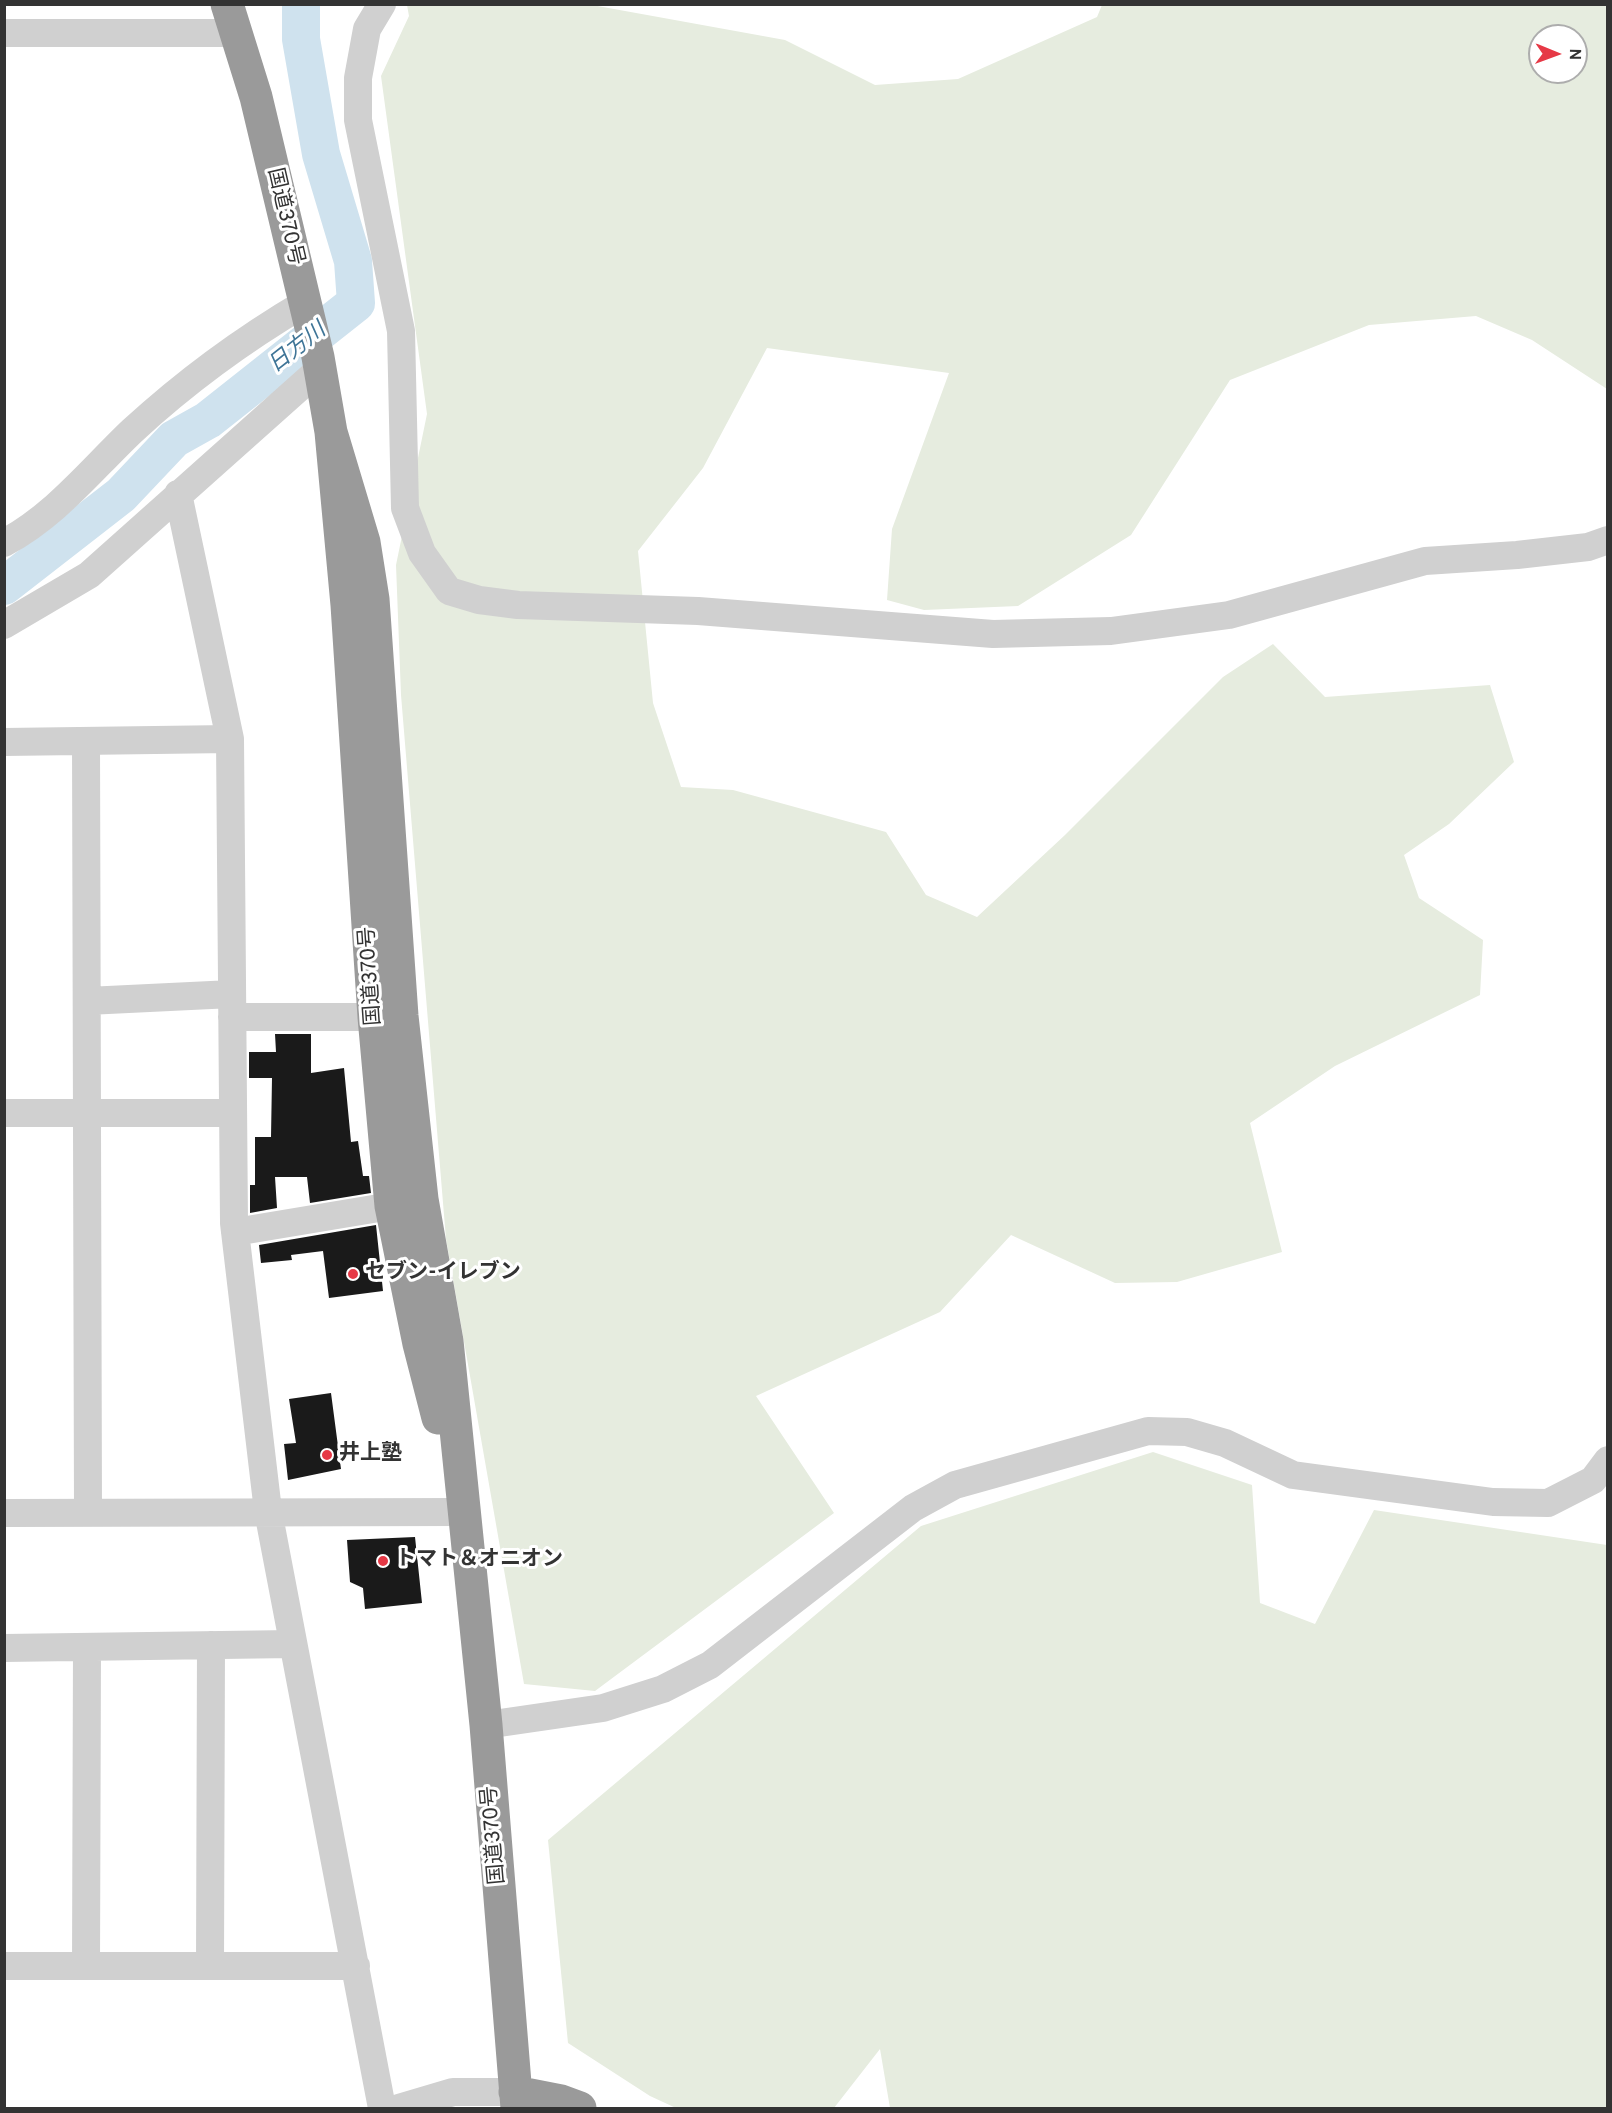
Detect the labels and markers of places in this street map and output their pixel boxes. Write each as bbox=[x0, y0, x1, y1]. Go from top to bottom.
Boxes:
place label: セブン-イレブン bbox=[365, 1261, 521, 1287]
marker: セブン-イレブン bbox=[346, 1267, 360, 1281]
place label: 井上塾 bbox=[339, 1442, 402, 1468]
marker: 井上塾 bbox=[320, 1448, 334, 1462]
place label: トマト＆オニオン bbox=[395, 1548, 563, 1574]
marker: トマト＆オニオン bbox=[376, 1554, 390, 1568]

